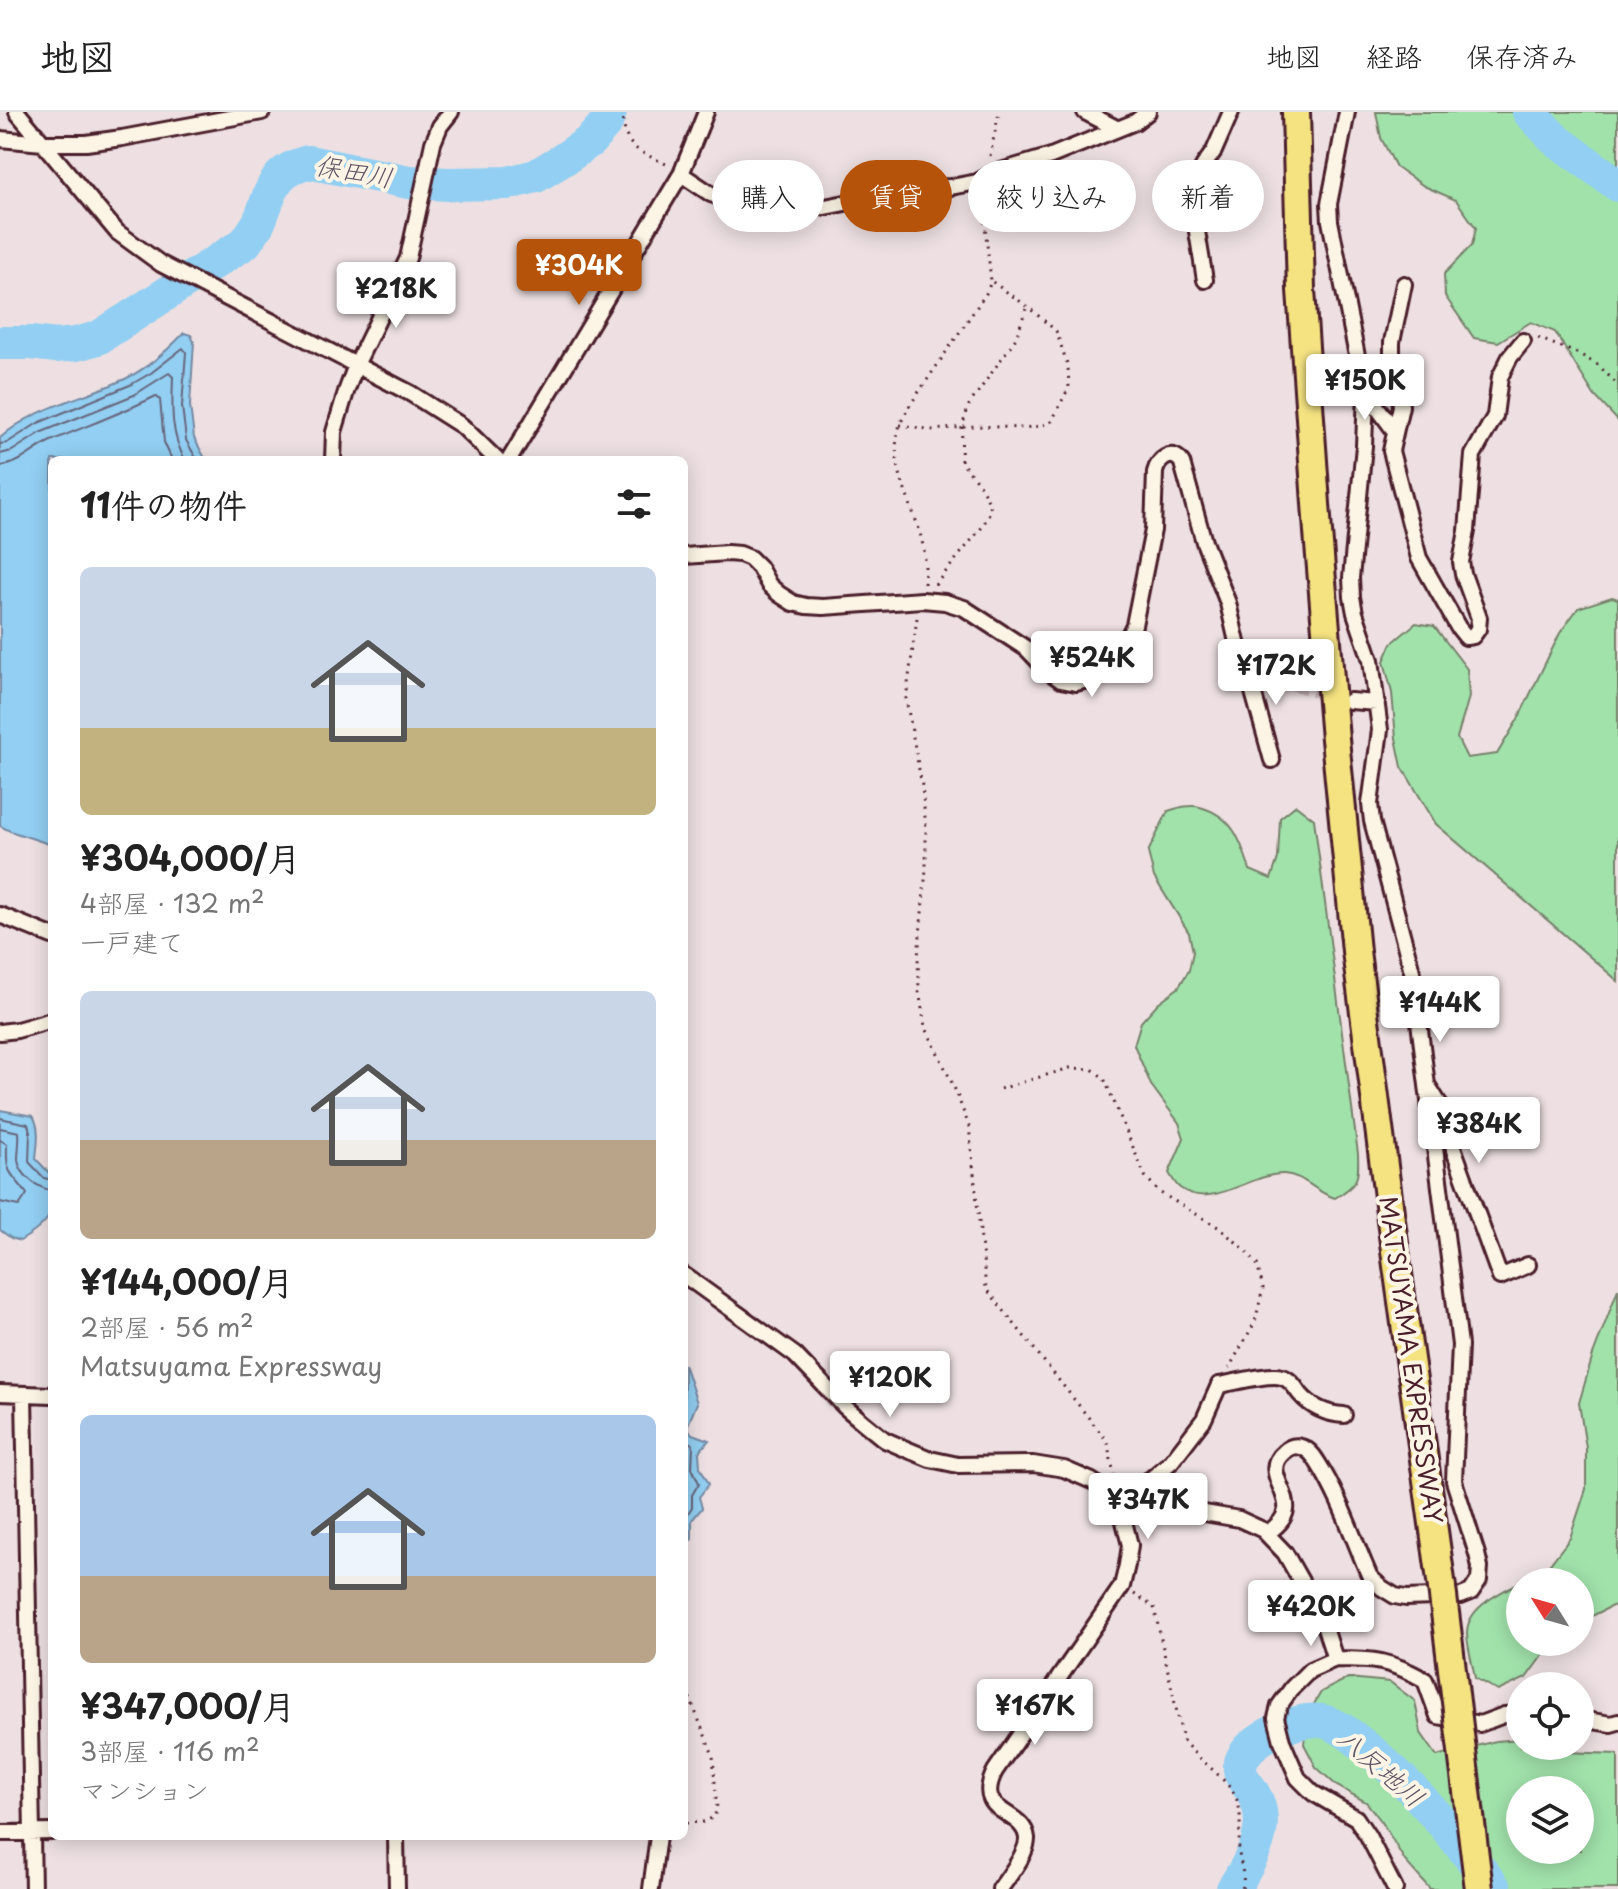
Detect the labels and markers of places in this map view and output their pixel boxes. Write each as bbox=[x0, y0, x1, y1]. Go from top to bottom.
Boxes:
pin: ¥304K bbox=[523, 239, 635, 307]
pin: ¥218K bbox=[340, 262, 452, 330]
pin: ¥150K bbox=[1309, 354, 1421, 422]
pin: ¥524K bbox=[1036, 631, 1148, 699]
pin: ¥172K bbox=[1220, 639, 1332, 707]
pin: ¥144K bbox=[1384, 976, 1496, 1044]
pin: ¥384K bbox=[1423, 1097, 1535, 1165]
pin: ¥120K bbox=[834, 1351, 946, 1419]
pin: ¥347K bbox=[1092, 1473, 1204, 1541]
pin: ¥420K bbox=[1255, 1580, 1367, 1648]
pin: ¥167K bbox=[979, 1679, 1091, 1747]

